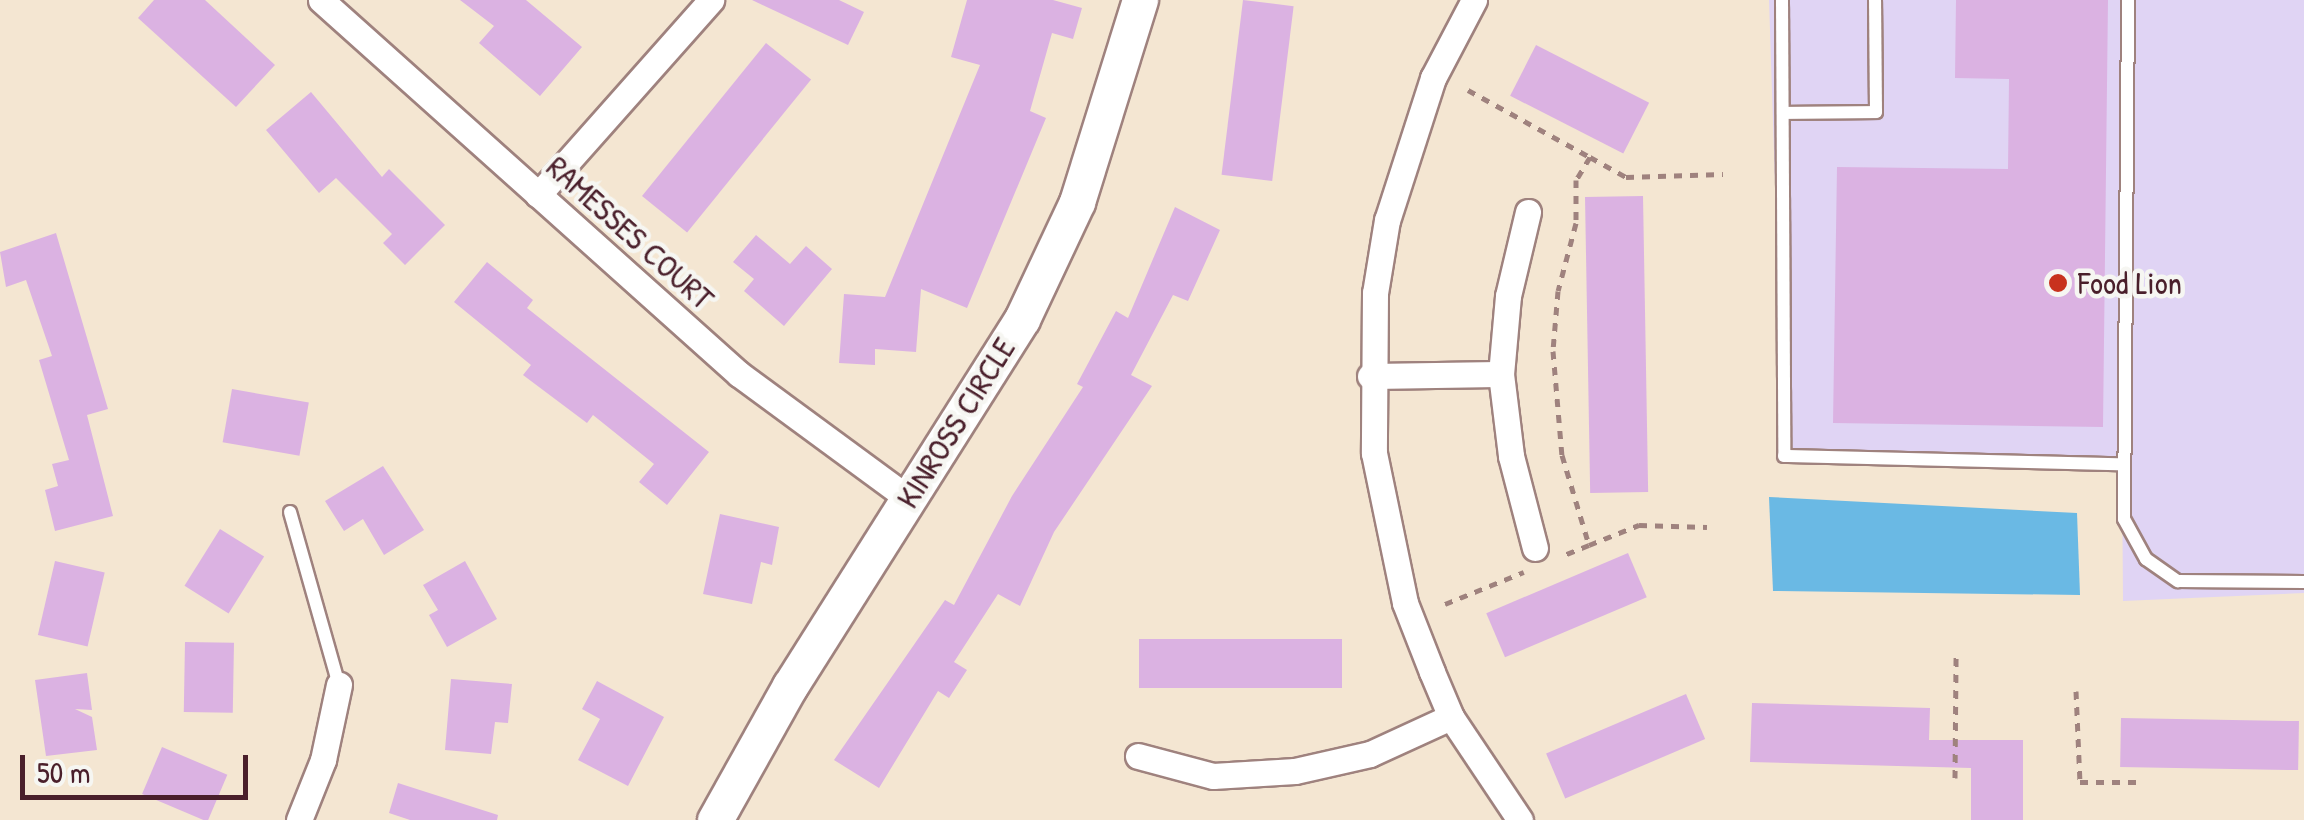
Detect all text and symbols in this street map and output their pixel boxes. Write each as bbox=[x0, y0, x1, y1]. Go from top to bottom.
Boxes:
street label: RAMESSES COURT bbox=[539, 148, 721, 318]
place label: Food Lion bbox=[2078, 264, 2182, 302]
marker: Food Lion bbox=[2047, 272, 2069, 294]
street label: KINROSS CIRCLE bbox=[888, 331, 1024, 515]
scale bar bbox=[25, 735, 252, 797]
text: 50 m bbox=[37, 752, 90, 792]

